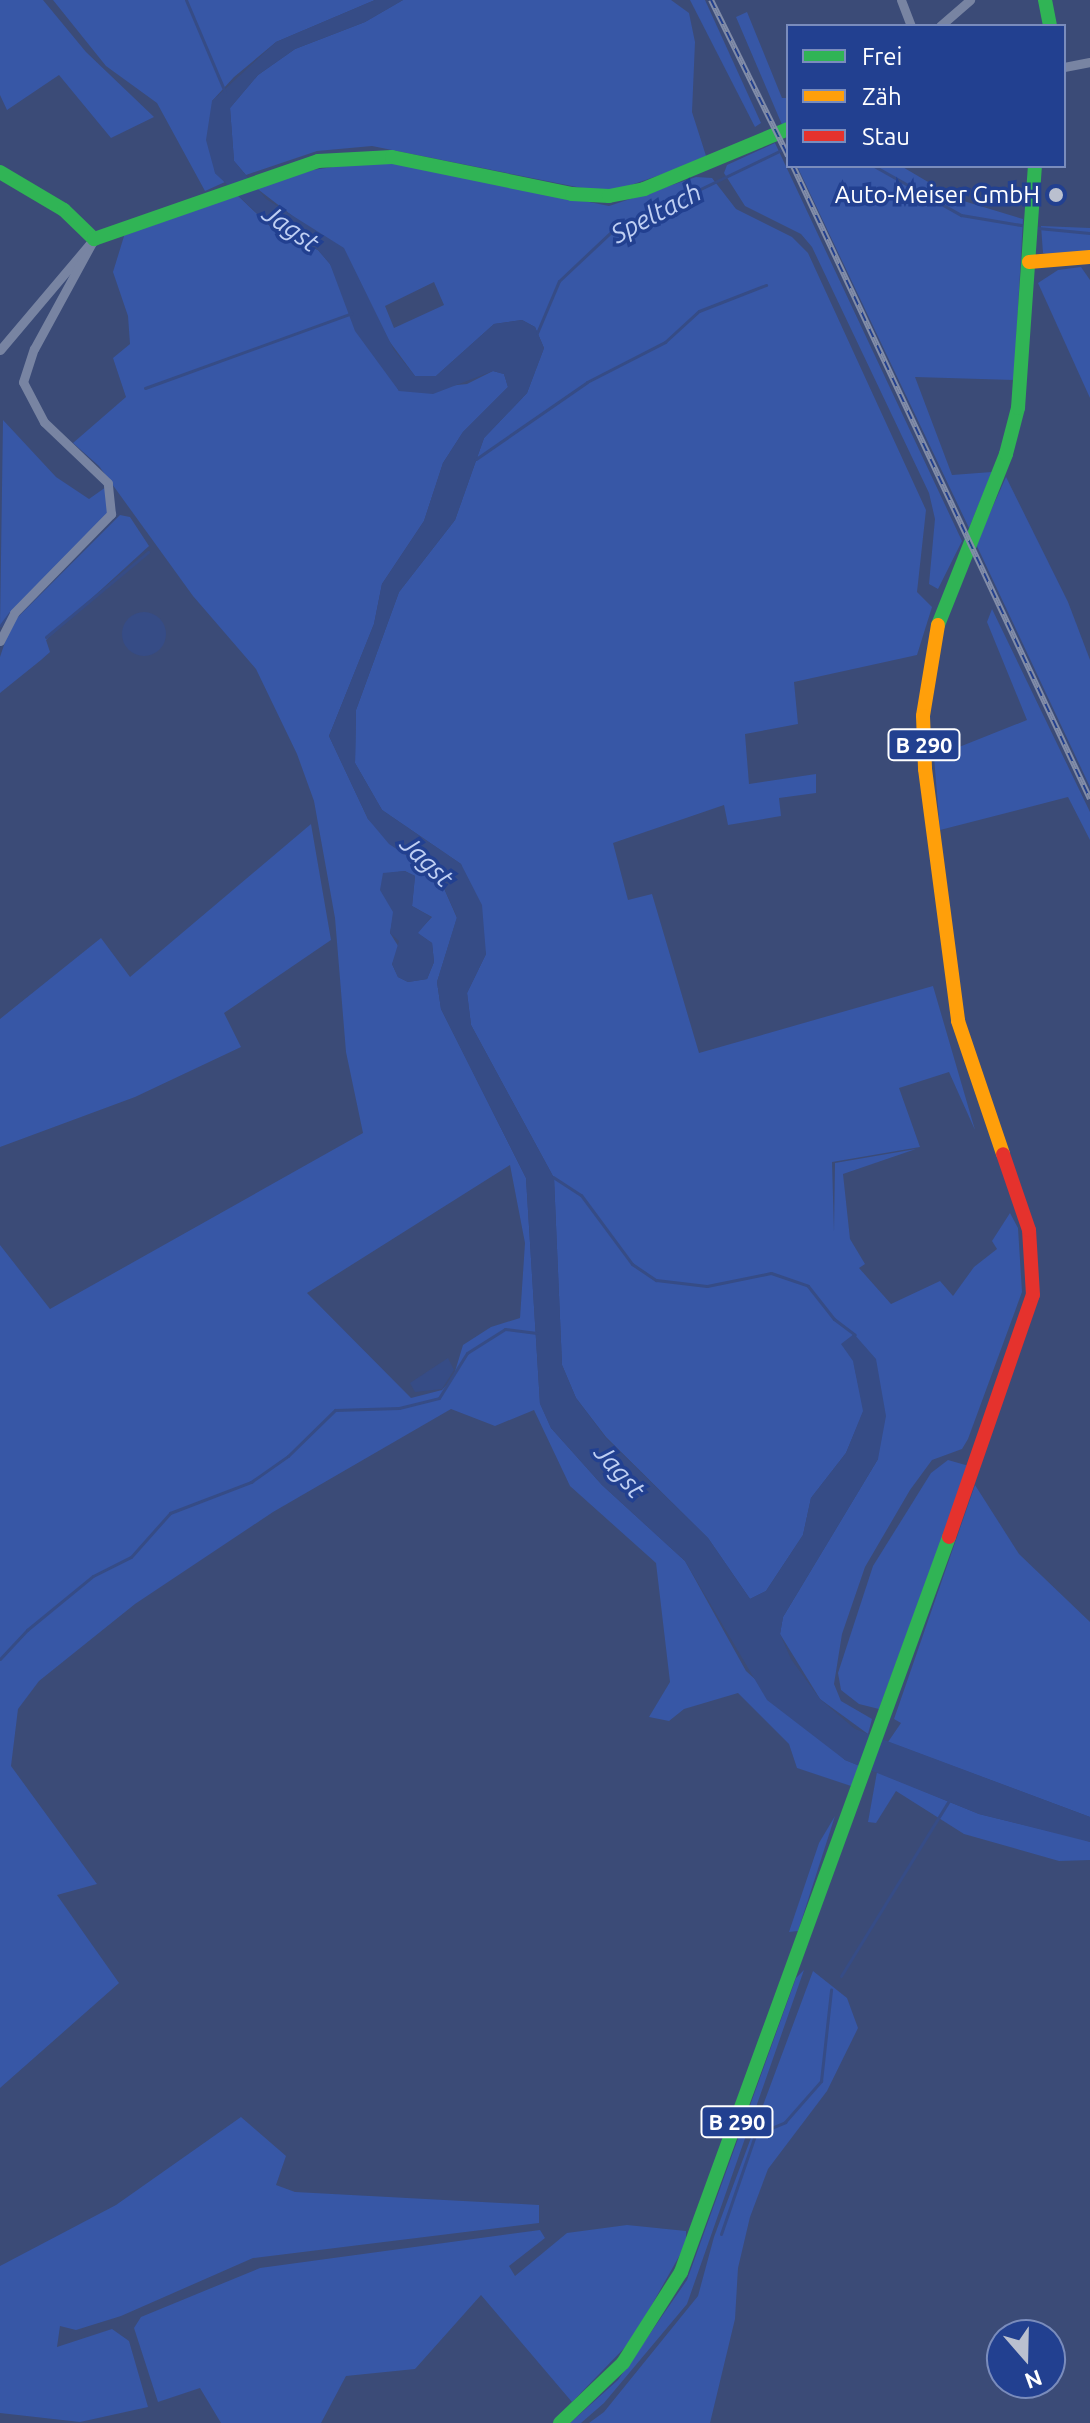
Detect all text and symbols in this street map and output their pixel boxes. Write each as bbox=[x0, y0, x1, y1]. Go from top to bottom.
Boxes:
legend bbox=[786, 24, 1066, 168]
text: Frei bbox=[862, 43, 902, 70]
text: Zäh bbox=[862, 83, 902, 110]
text: Stau bbox=[862, 123, 910, 150]
water label: Speltach bbox=[605, 176, 707, 250]
place label: Auto-Meiser GmbH bbox=[835, 181, 1040, 209]
marker: Auto-Meiser GmbH bbox=[1047, 186, 1065, 204]
water label: Jagst bbox=[257, 198, 325, 258]
road number: B 290 bbox=[886, 727, 962, 763]
water label: Jagst bbox=[394, 828, 460, 894]
water label: Jagst bbox=[588, 1438, 652, 1504]
road number: B 290 bbox=[699, 2104, 775, 2140]
north arrow bbox=[986, 2319, 1066, 2399]
text: N bbox=[1022, 2366, 1046, 2395]

